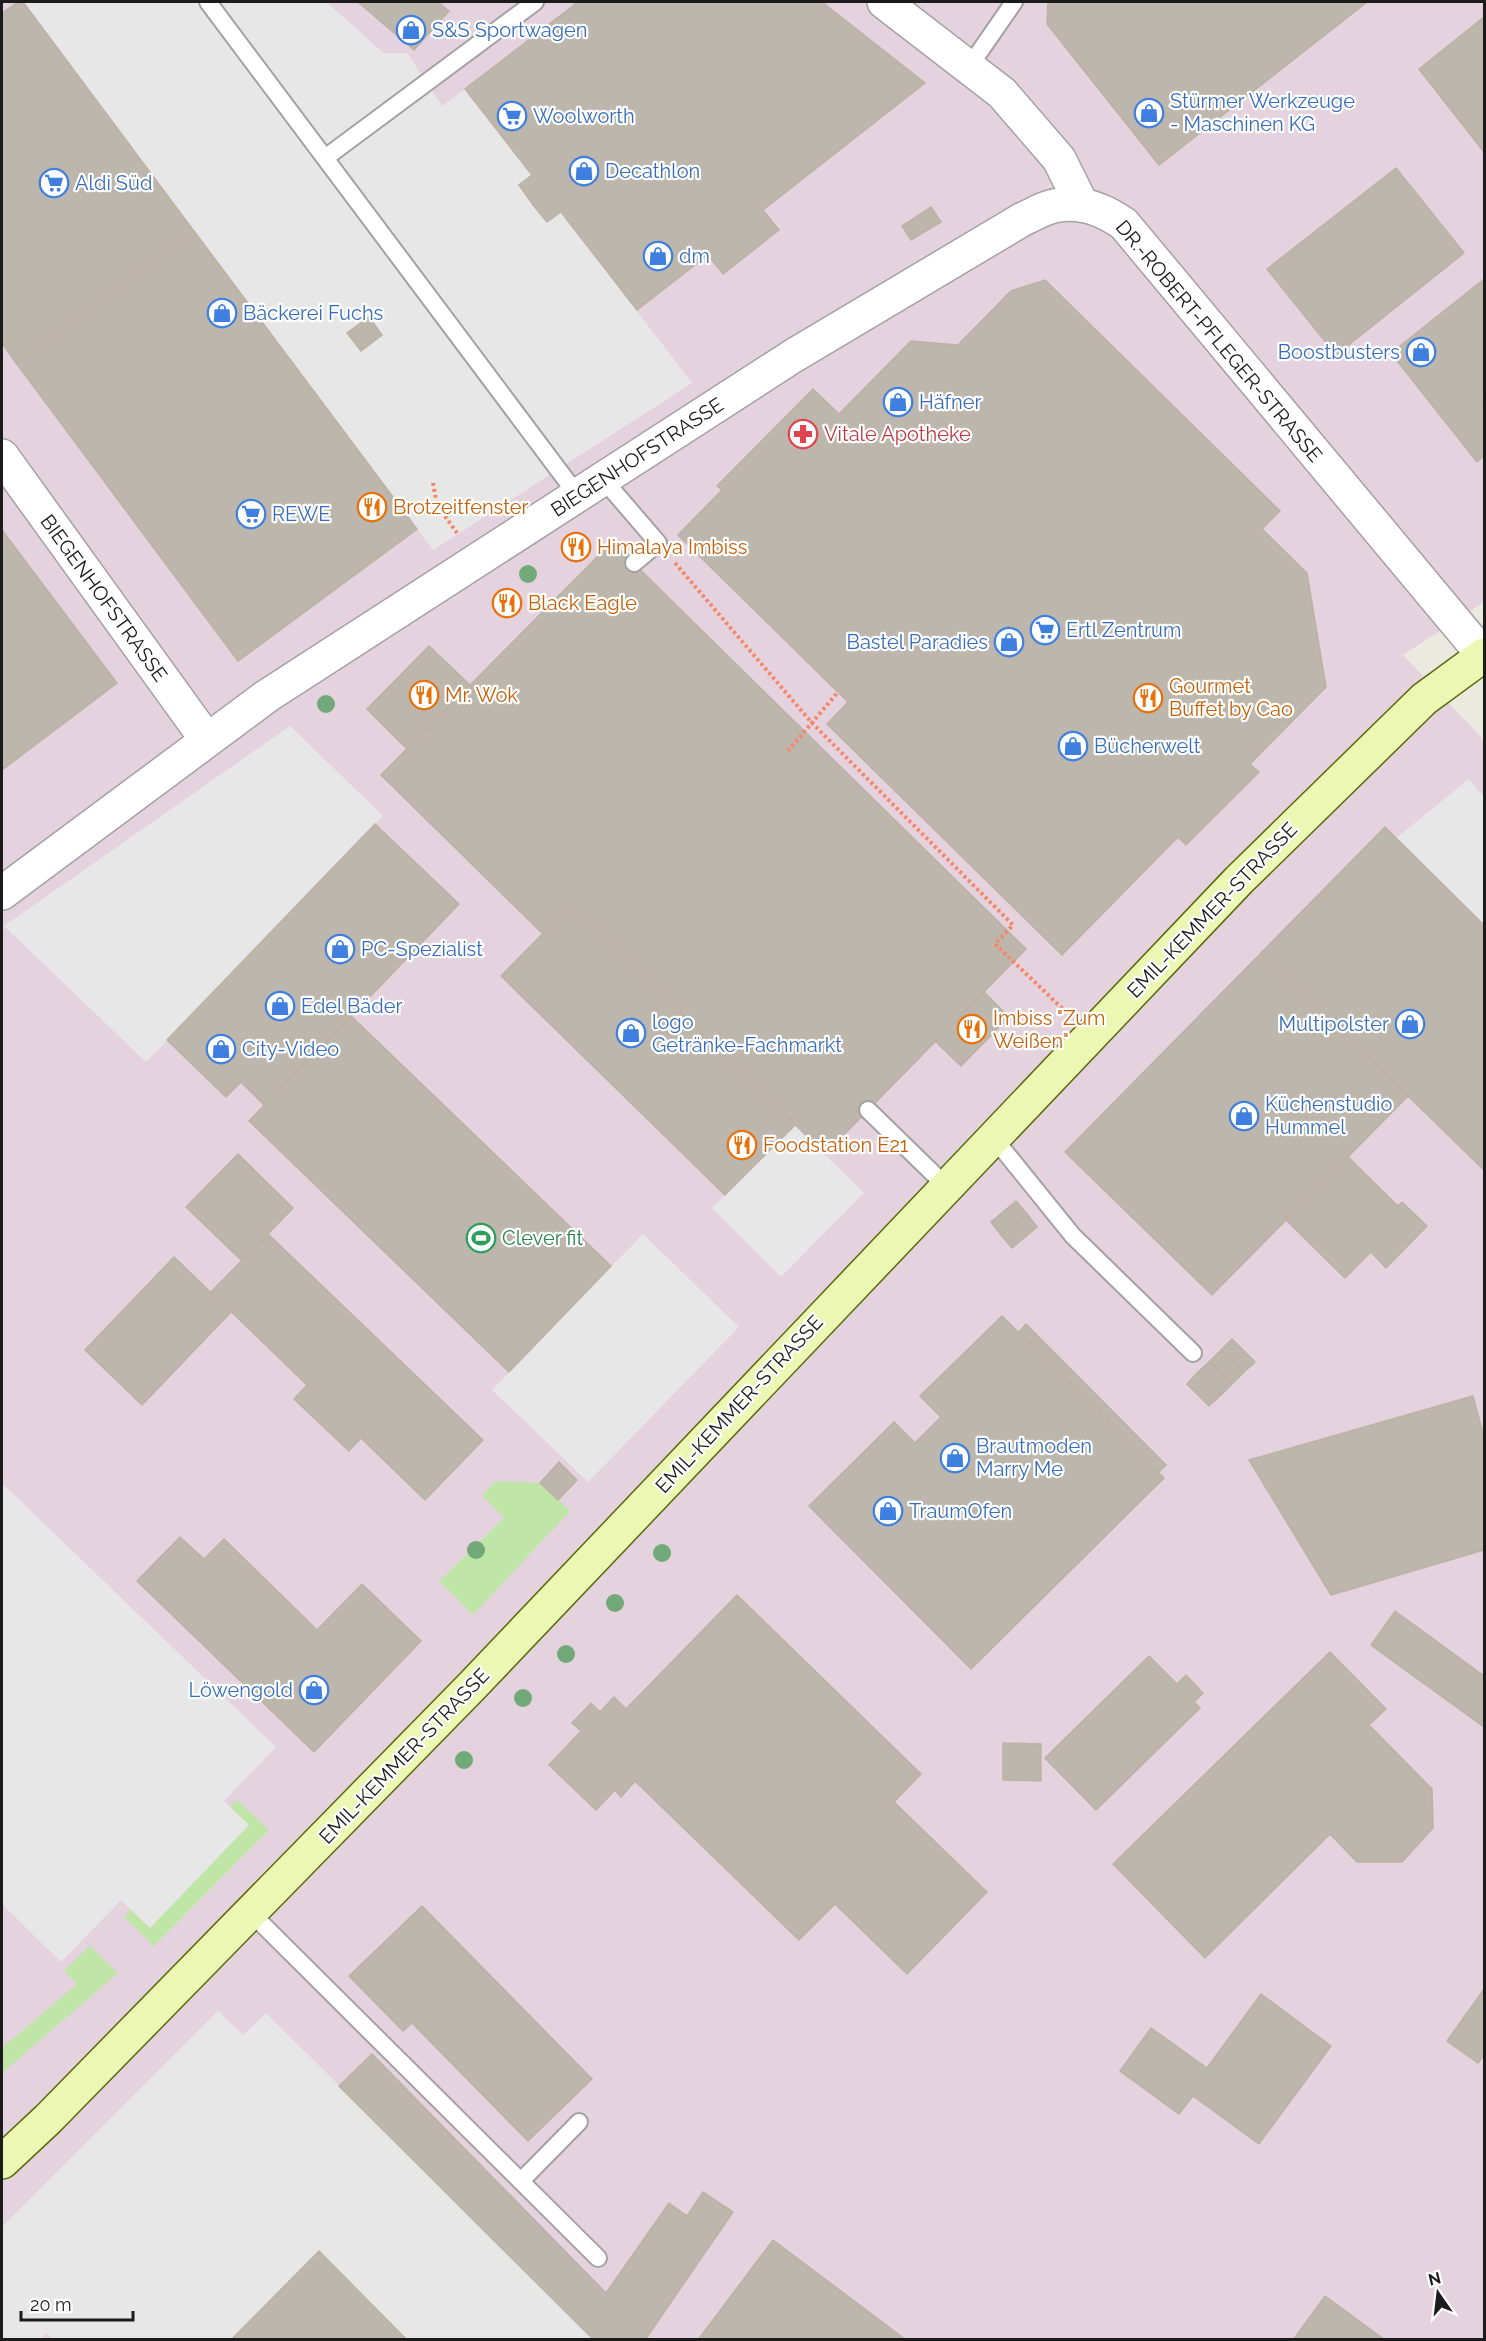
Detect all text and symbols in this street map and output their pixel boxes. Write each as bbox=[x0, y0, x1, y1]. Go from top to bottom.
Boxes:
shop icon: S&S Sportwagen bbox=[395, 14, 427, 46]
place label: S&S Sportwagen bbox=[432, 18, 587, 42]
place label: Stürmer Werkzeuge - Maschinen KG bbox=[1170, 89, 1355, 136]
shop icon: Stürmer Werkzeuge - Maschinen KG bbox=[1133, 97, 1165, 129]
supermarket icon: Woolworth bbox=[496, 100, 528, 132]
place label: Woolworth bbox=[533, 104, 635, 128]
shop icon: Decathlon bbox=[568, 155, 600, 187]
place label: Decathlon bbox=[605, 159, 700, 183]
supermarket icon: Aldi Süd bbox=[38, 167, 70, 199]
place label: Aldi Süd bbox=[75, 171, 152, 195]
street label: DR.-ROBERT-PFLEGER-STRASSE bbox=[1111, 215, 1327, 467]
shop icon: dm bbox=[642, 240, 674, 272]
place label: dm bbox=[679, 244, 710, 268]
shop icon: Bäckerei Fuchs bbox=[206, 297, 238, 329]
place label: Bäckerei Fuchs bbox=[243, 301, 383, 325]
shop icon: Boostbusters bbox=[1405, 336, 1437, 368]
place label: Boostbusters bbox=[1278, 340, 1400, 364]
shop icon: Häfner bbox=[882, 386, 914, 418]
place label: Häfner bbox=[919, 390, 982, 414]
street label: BIEGENHOFSTRASSE bbox=[546, 392, 728, 522]
pharmacy icon: Vitale Apotheke bbox=[787, 418, 819, 450]
place label: Vitale Apotheke bbox=[824, 422, 971, 446]
restaurant icon: Brotzeitfenster bbox=[356, 491, 388, 523]
place label: Brotzeitfenster bbox=[393, 495, 529, 519]
supermarket icon: REWE bbox=[235, 498, 267, 530]
place label: REWE bbox=[272, 502, 330, 526]
street label: BIEGENHOFSTRASSE bbox=[35, 510, 173, 686]
restaurant icon: Himalaya Imbiss bbox=[560, 531, 592, 563]
place label: Himalaya Imbiss bbox=[597, 535, 747, 559]
restaurant icon: Black Eagle bbox=[491, 587, 523, 619]
place label: Black Eagle bbox=[528, 591, 637, 615]
supermarket icon: Ertl Zentrum bbox=[1029, 614, 1061, 646]
place label: Ertl Zentrum bbox=[1066, 618, 1181, 642]
shop icon: Bastel Paradies bbox=[993, 626, 1025, 658]
place label: Bastel Paradies bbox=[847, 630, 988, 654]
place label: Gourmet Buffet by Cao bbox=[1169, 674, 1293, 721]
restaurant icon: Mr. Wok bbox=[408, 679, 440, 711]
restaurant icon: Gourmet Buffet by Cao bbox=[1132, 682, 1164, 714]
place label: Mr. Wok bbox=[445, 683, 518, 707]
shop icon: Bücherwelt bbox=[1057, 730, 1089, 762]
place label: Bücherwelt bbox=[1094, 734, 1201, 758]
street label: EMIL-KEMMER-STRASSE bbox=[1122, 817, 1302, 1003]
shop icon: PC-Spezialist bbox=[324, 933, 356, 965]
place label: PC-Spezialist bbox=[361, 937, 483, 961]
shop icon: Edel Bäder bbox=[264, 990, 296, 1022]
place label: Edel Bäder bbox=[301, 994, 402, 1018]
place label: Imbiss "Zum Weißen" bbox=[993, 1006, 1105, 1053]
shop icon: Multipolster bbox=[1394, 1008, 1426, 1040]
place label: logo Getränke-Fachmarkt bbox=[652, 1010, 842, 1057]
place label: Multipolster bbox=[1278, 1012, 1389, 1036]
restaurant icon: Imbiss "Zum Weißen" bbox=[956, 1013, 988, 1045]
shop icon: logo Getränke-Fachmarkt bbox=[615, 1017, 647, 1049]
shop icon: City-Video bbox=[205, 1033, 237, 1065]
place label: City-Video bbox=[242, 1037, 339, 1061]
place label: Küchenstudio Hummel bbox=[1265, 1092, 1392, 1139]
shop icon: Küchenstudio Hummel bbox=[1228, 1100, 1260, 1132]
restaurant icon: Foodstation E21 bbox=[726, 1129, 758, 1161]
place label: Foodstation E21 bbox=[763, 1133, 909, 1157]
sports icon: Clever fit bbox=[465, 1222, 497, 1254]
place label: Clever fit bbox=[502, 1226, 583, 1250]
street label: EMIL-KEMMER-STRASSE bbox=[650, 1310, 828, 1498]
place label: Brautmoden Marry Me bbox=[976, 1434, 1092, 1481]
shop icon: Brautmoden Marry Me bbox=[939, 1442, 971, 1474]
shop icon: TraumOfen bbox=[872, 1495, 904, 1527]
place label: TraumOfen bbox=[909, 1499, 1012, 1523]
street label: EMIL-KEMMER-STRASSE bbox=[314, 1663, 494, 1849]
shop icon: Löwengold bbox=[298, 1674, 330, 1706]
place label: Löwengold bbox=[189, 1678, 293, 1702]
north arrow bbox=[1408, 2263, 1468, 2323]
text: N bbox=[1426, 2268, 1443, 2290]
scale bar bbox=[21, 2284, 134, 2322]
text: 20 m bbox=[30, 2294, 72, 2315]

